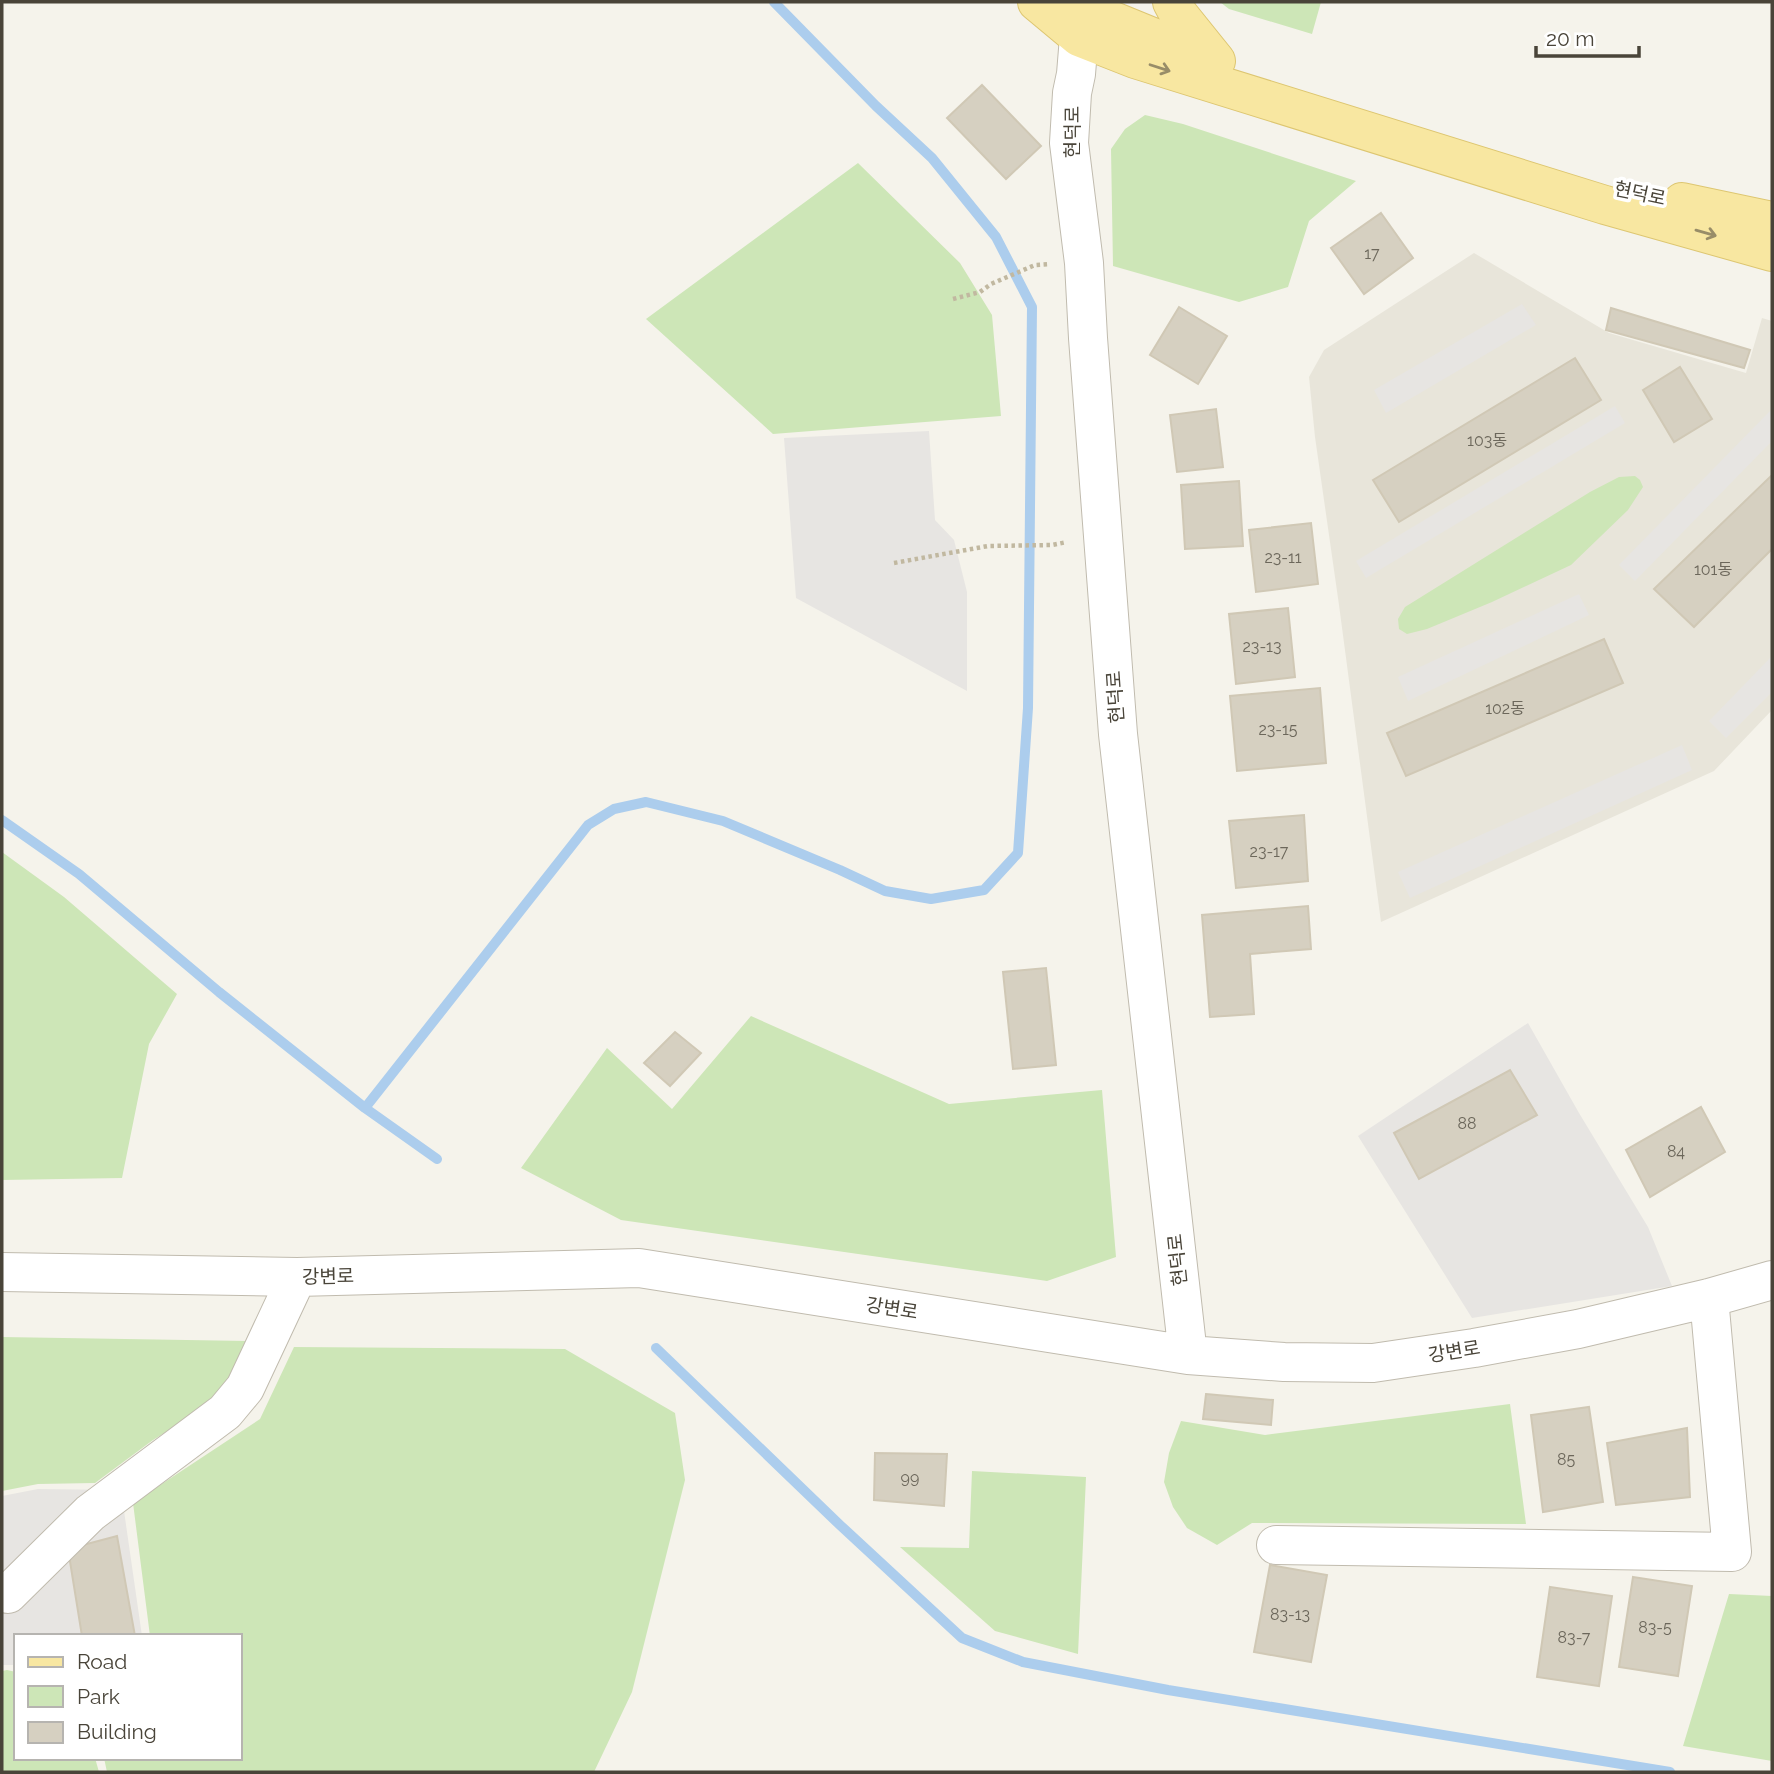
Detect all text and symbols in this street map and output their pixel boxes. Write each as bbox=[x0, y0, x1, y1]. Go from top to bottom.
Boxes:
scale bar bbox=[1536, 14, 1639, 58]
text: 20 m bbox=[1546, 26, 1594, 51]
one-way arrow bbox=[1149, 62, 1171, 75]
street label: 현덕로 bbox=[1061, 106, 1083, 158]
street label: 현덕로 bbox=[1612, 177, 1668, 209]
one-way arrow bbox=[1695, 228, 1717, 241]
house number: 17 bbox=[1364, 244, 1380, 263]
house number: 103동 bbox=[1467, 431, 1507, 450]
house number: 23-11 bbox=[1264, 548, 1302, 567]
house number: 101동 bbox=[1694, 560, 1732, 579]
house number: 23-13 bbox=[1243, 637, 1281, 656]
street label: 현덕로 bbox=[1102, 670, 1128, 724]
house number: 102동 bbox=[1485, 699, 1525, 718]
house number: 23-15 bbox=[1258, 720, 1298, 739]
house number: 23-17 bbox=[1250, 842, 1289, 861]
house number: 88 bbox=[1458, 1114, 1476, 1133]
house number: 84 bbox=[1667, 1142, 1685, 1161]
street label: 현덕로 bbox=[1163, 1233, 1191, 1287]
street label: 강변로 bbox=[302, 1265, 354, 1287]
street label: 강변로 bbox=[864, 1293, 920, 1323]
street label: 강변로 bbox=[1426, 1336, 1482, 1366]
house number: 85 bbox=[1557, 1450, 1575, 1469]
house number: 99 bbox=[901, 1468, 919, 1487]
house number: 83-13 bbox=[1270, 1605, 1310, 1624]
house number: 83-5 bbox=[1638, 1618, 1672, 1637]
house number: 83-7 bbox=[1558, 1628, 1591, 1647]
legend bbox=[14, 1634, 242, 1760]
text: Road bbox=[77, 1649, 127, 1674]
text: Park bbox=[77, 1684, 120, 1709]
text: Building bbox=[77, 1719, 157, 1744]

